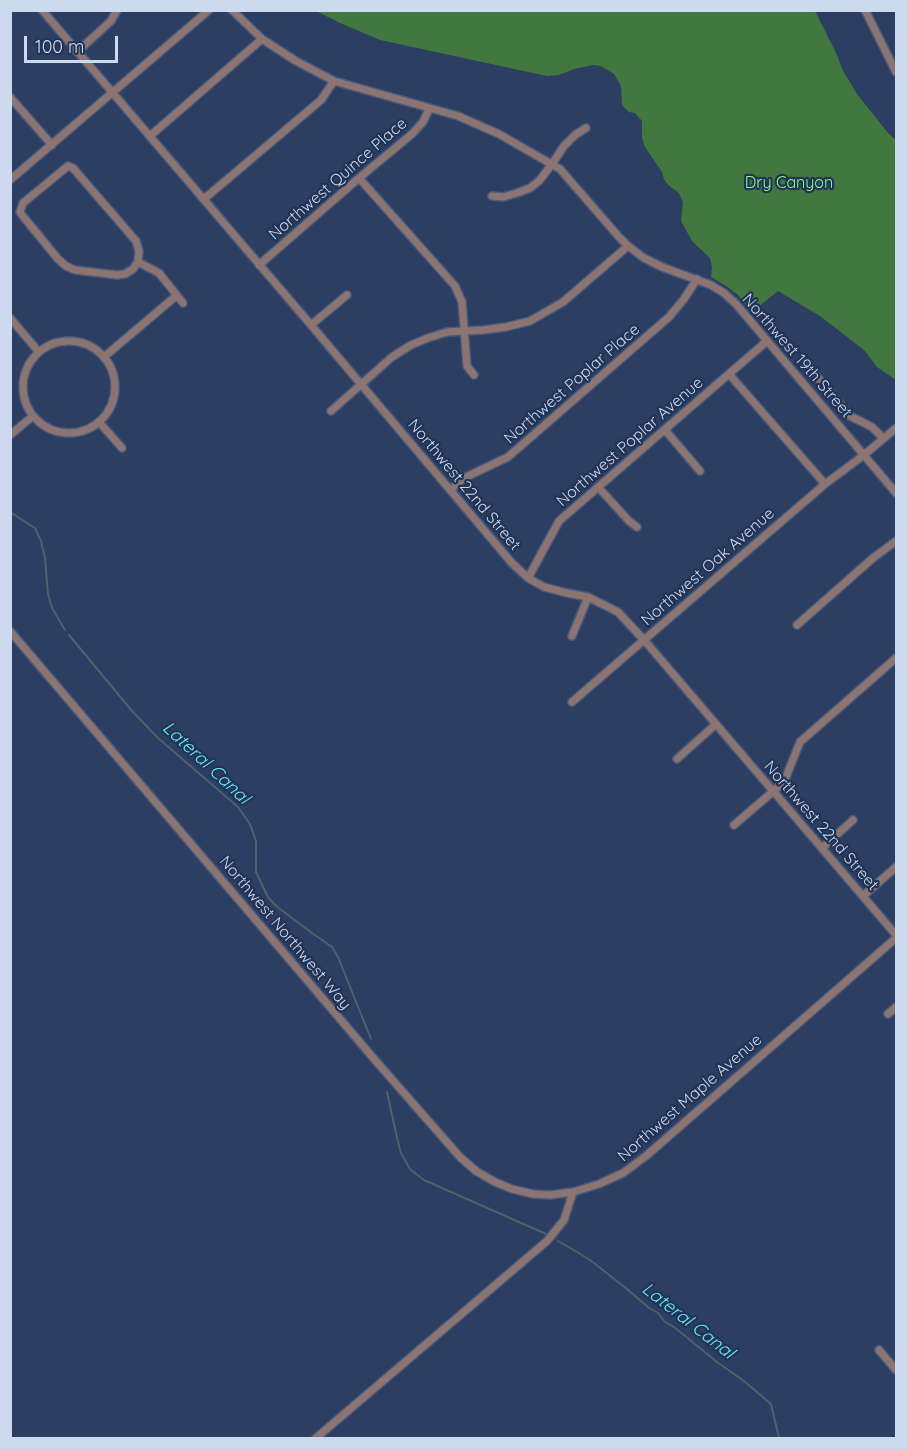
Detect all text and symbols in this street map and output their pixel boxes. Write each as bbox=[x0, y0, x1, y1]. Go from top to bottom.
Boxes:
scale bar bbox=[27, 24, 122, 62]
text: 100 m bbox=[35, 35, 84, 58]
street label: Northwest Quince Place bbox=[265, 114, 411, 244]
park label: Dry Canyon bbox=[745, 173, 833, 193]
street label: Northwest 19th Street bbox=[738, 290, 856, 422]
street label: Northwest Poplar Place bbox=[500, 320, 644, 448]
street label: Northwest Poplar Avenue bbox=[553, 373, 707, 511]
street label: Northwest 22nd Street bbox=[404, 416, 524, 554]
street label: Northwest Oak Avenue bbox=[638, 504, 778, 630]
water label: Lateral Canal bbox=[158, 717, 254, 809]
street label: Northwest 22nd Street bbox=[760, 757, 882, 895]
street label: Northwest Northwest Way bbox=[215, 852, 355, 1014]
street label: Northwest Maple Avenue bbox=[614, 1030, 766, 1166]
water label: Lateral Canal bbox=[637, 1278, 739, 1364]

